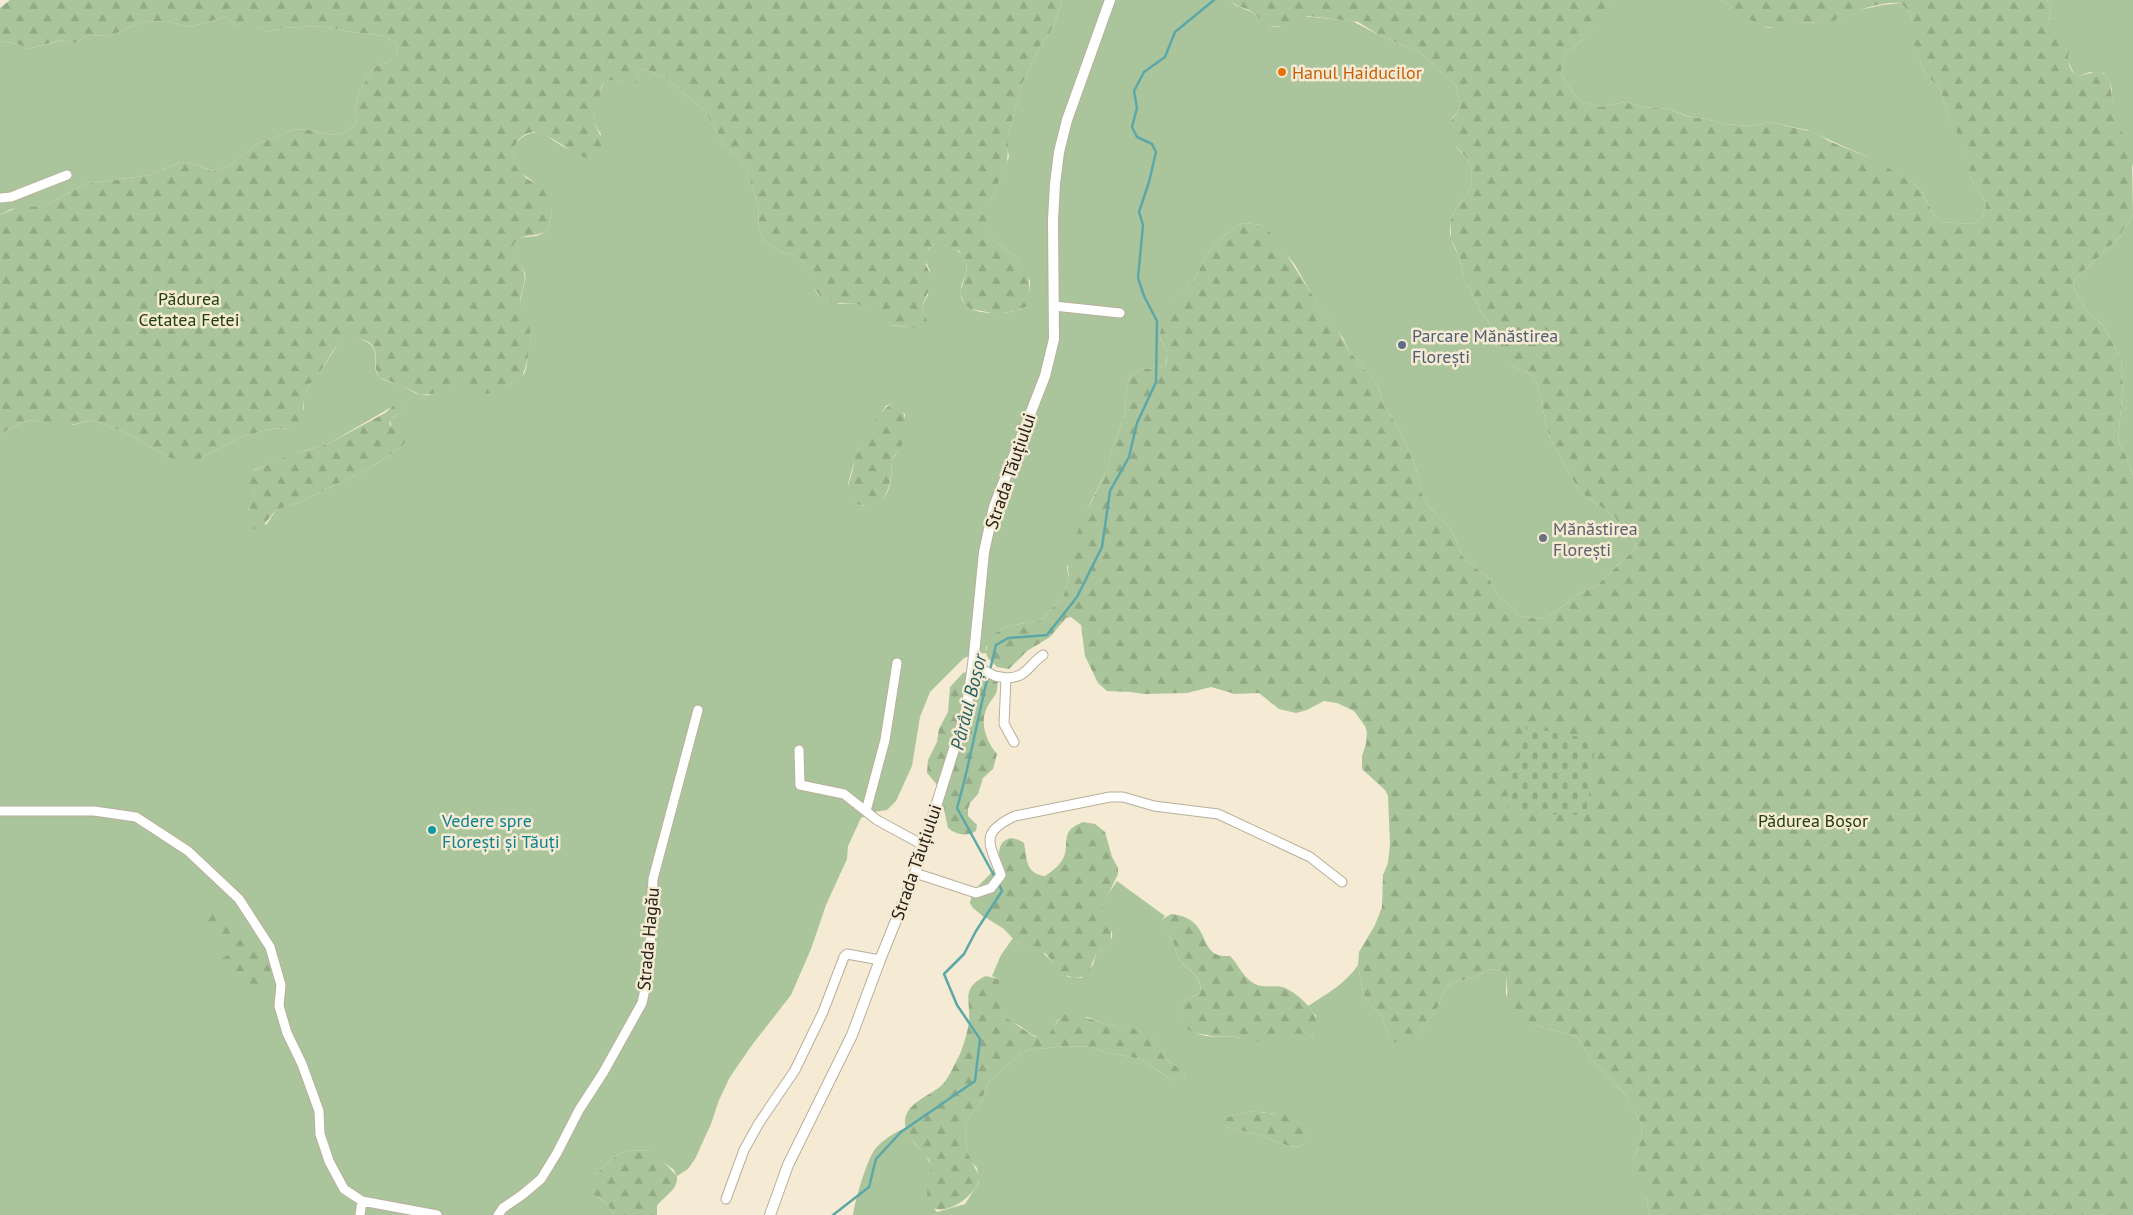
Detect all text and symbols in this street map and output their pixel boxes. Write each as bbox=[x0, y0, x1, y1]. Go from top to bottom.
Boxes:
place label: Hanul Haiducilor bbox=[1292, 61, 1422, 84]
marker: Hanul Haiducilor bbox=[1276, 66, 1288, 78]
park label: Pădurea Cetatea Fetei bbox=[139, 287, 239, 331]
place label: Parcare Mănăstirea Florești bbox=[1412, 324, 1558, 368]
marker: Parcare Mănăstirea Florești bbox=[1396, 339, 1408, 351]
street label: Strada Tăuțiului bbox=[979, 410, 1041, 532]
place label: Mănăstirea Florești bbox=[1553, 517, 1638, 561]
marker: Mănăstirea Florești bbox=[1537, 532, 1549, 544]
water label: Pârâul Boșor bbox=[945, 650, 992, 752]
street label: Strada Tăuțiului bbox=[885, 801, 947, 923]
place label: Vedere spre Florești și Tăuți bbox=[441, 809, 560, 853]
park label: Pădurea Boșor bbox=[1758, 809, 1868, 832]
marker: Vedere spre Florești și Tăuți bbox=[426, 824, 438, 836]
street label: Strada Hagău bbox=[632, 886, 664, 992]

